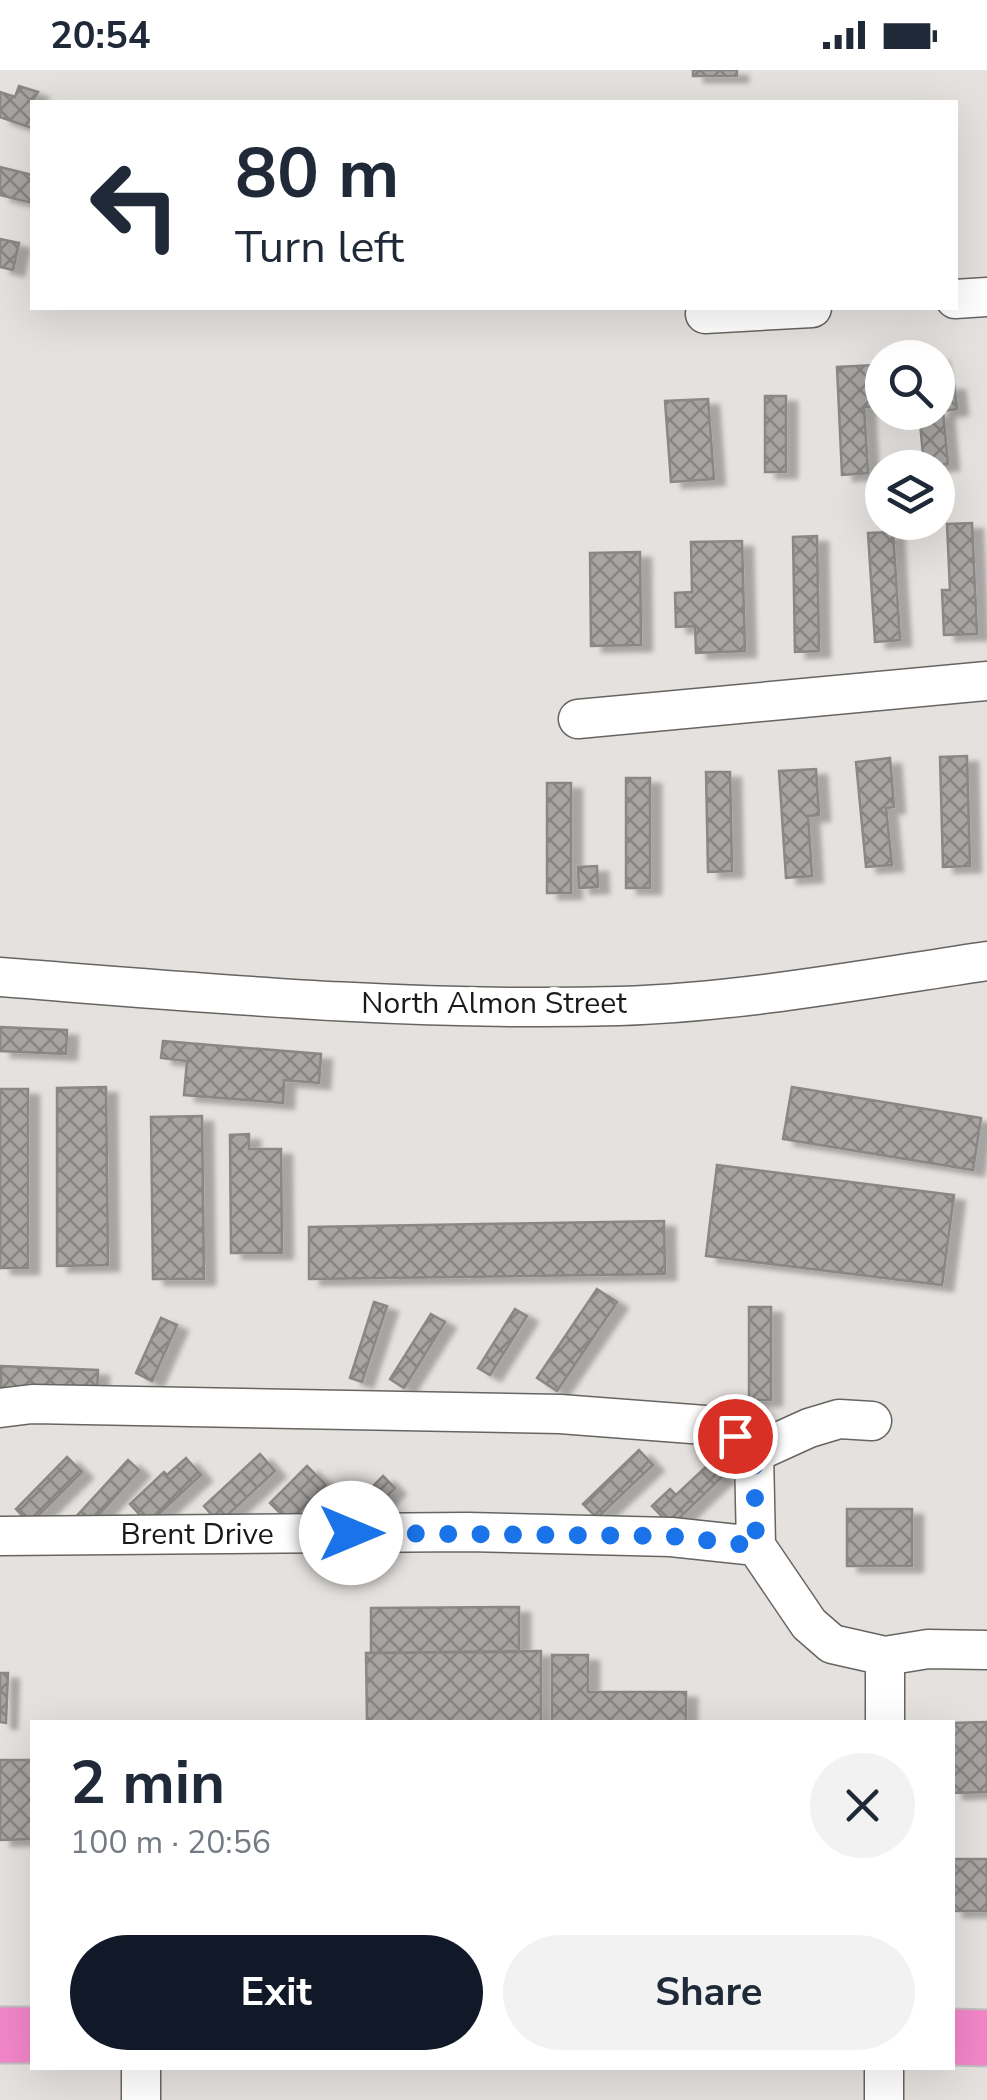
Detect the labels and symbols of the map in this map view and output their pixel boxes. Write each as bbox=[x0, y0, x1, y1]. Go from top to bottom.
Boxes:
street label: North Almon Street bbox=[361, 983, 627, 1024]
pin bbox=[693, 1394, 778, 1479]
position arrow bbox=[299, 1481, 403, 1585]
street label: Brent Drive bbox=[120, 1514, 274, 1555]

